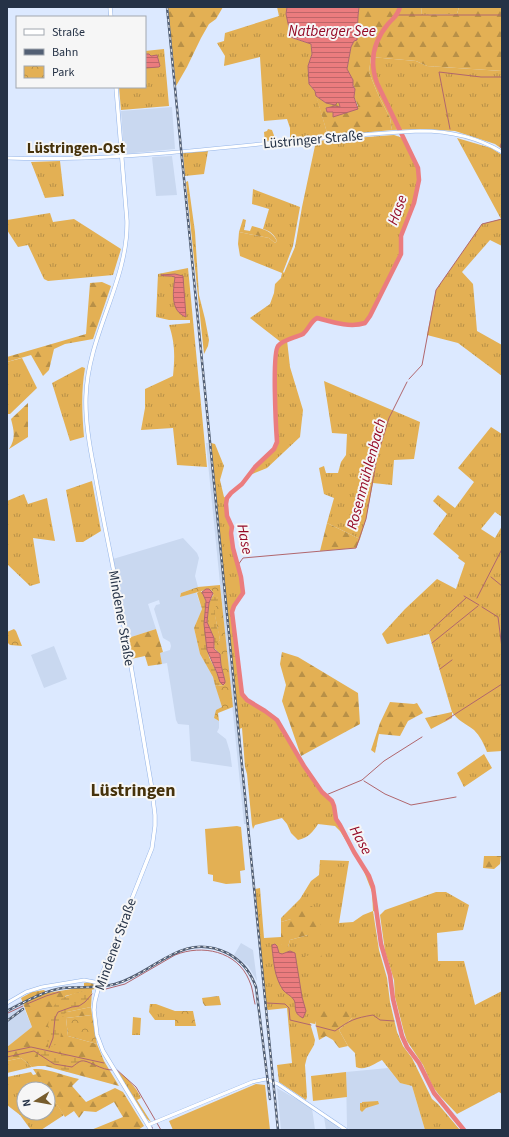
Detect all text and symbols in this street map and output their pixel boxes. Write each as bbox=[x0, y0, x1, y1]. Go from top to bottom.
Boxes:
legend bbox=[16, 16, 146, 88]
water label: Natberger See bbox=[288, 21, 376, 42]
text: Straße bbox=[52, 24, 85, 41]
text: Bahn bbox=[52, 44, 78, 61]
text: Park bbox=[52, 64, 74, 81]
street label: Lüstringer Straße bbox=[262, 126, 364, 154]
district label: Lüstringen-Ost bbox=[27, 138, 125, 159]
water label: Hase bbox=[382, 192, 413, 228]
water label: Rosenmühlenbach bbox=[342, 416, 391, 532]
water label: Hase bbox=[231, 522, 258, 556]
street label: Mindener Straße bbox=[103, 569, 139, 668]
district label: Lüstringen bbox=[90, 778, 176, 803]
water label: Hase bbox=[344, 822, 377, 859]
street label: Mindener Straße bbox=[90, 895, 142, 993]
north arrow bbox=[16, 1081, 56, 1121]
text: N bbox=[19, 1098, 35, 1108]

